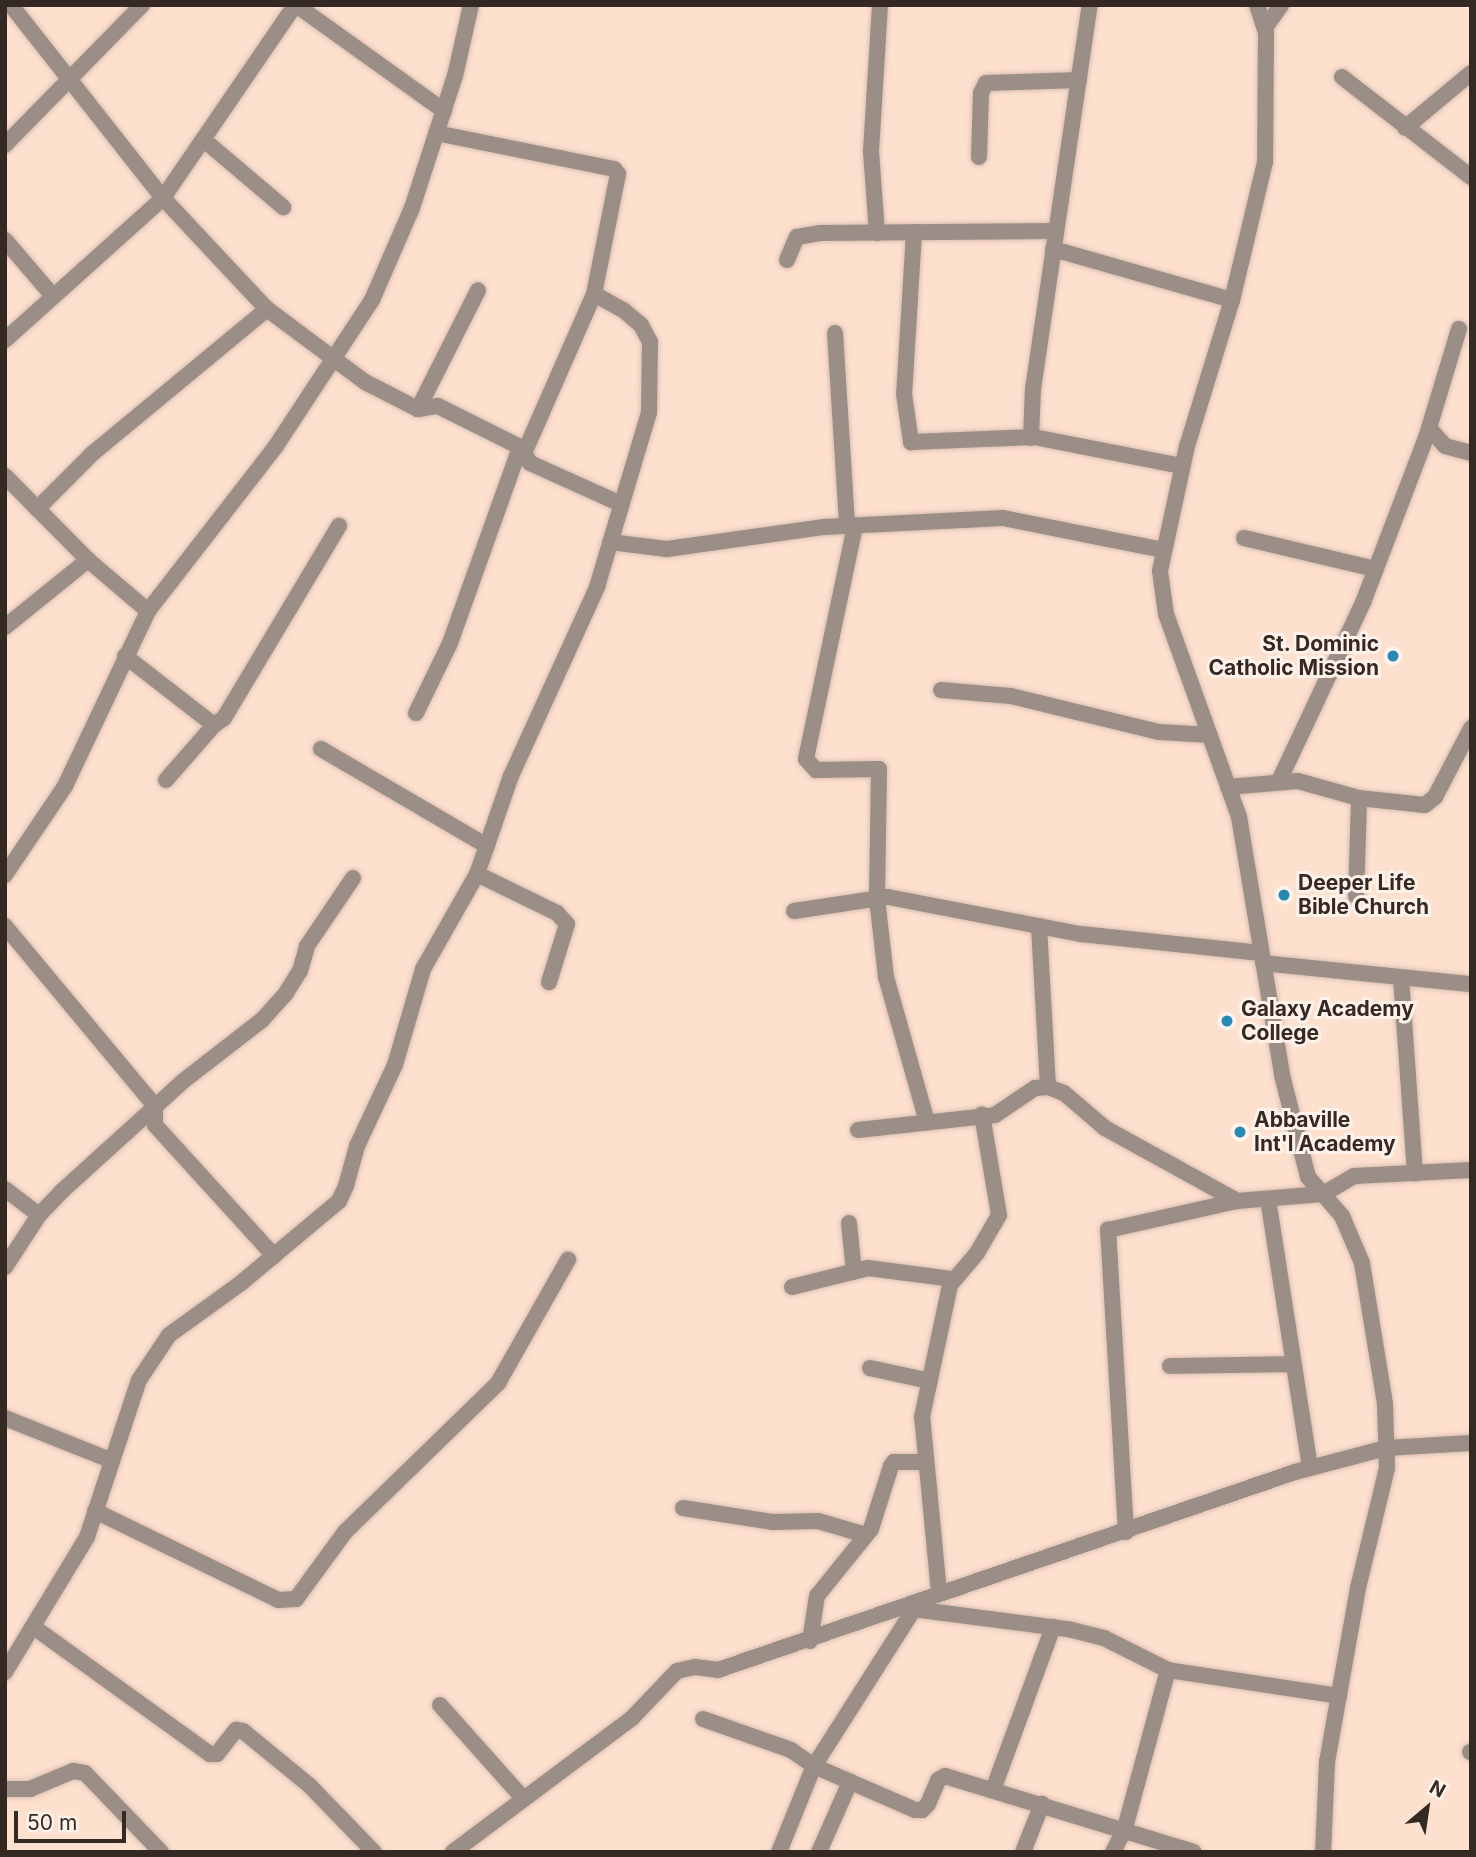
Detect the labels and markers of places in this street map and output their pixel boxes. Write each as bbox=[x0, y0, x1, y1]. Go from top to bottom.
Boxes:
place label: St. Dominic Catholic Mission bbox=[1208, 631, 1379, 681]
marker: St. Dominic Catholic Mission bbox=[1385, 648, 1401, 664]
place label: Deeper Life Bible Church bbox=[1298, 870, 1429, 920]
marker: Deeper Life Bible Church bbox=[1276, 887, 1292, 903]
place label: Galaxy Academy College bbox=[1241, 996, 1414, 1046]
marker: Galaxy Academy College bbox=[1219, 1013, 1235, 1029]
place label: Abbaville Int'l Academy bbox=[1254, 1107, 1396, 1157]
marker: Abbaville Int'l Academy bbox=[1232, 1124, 1248, 1140]

